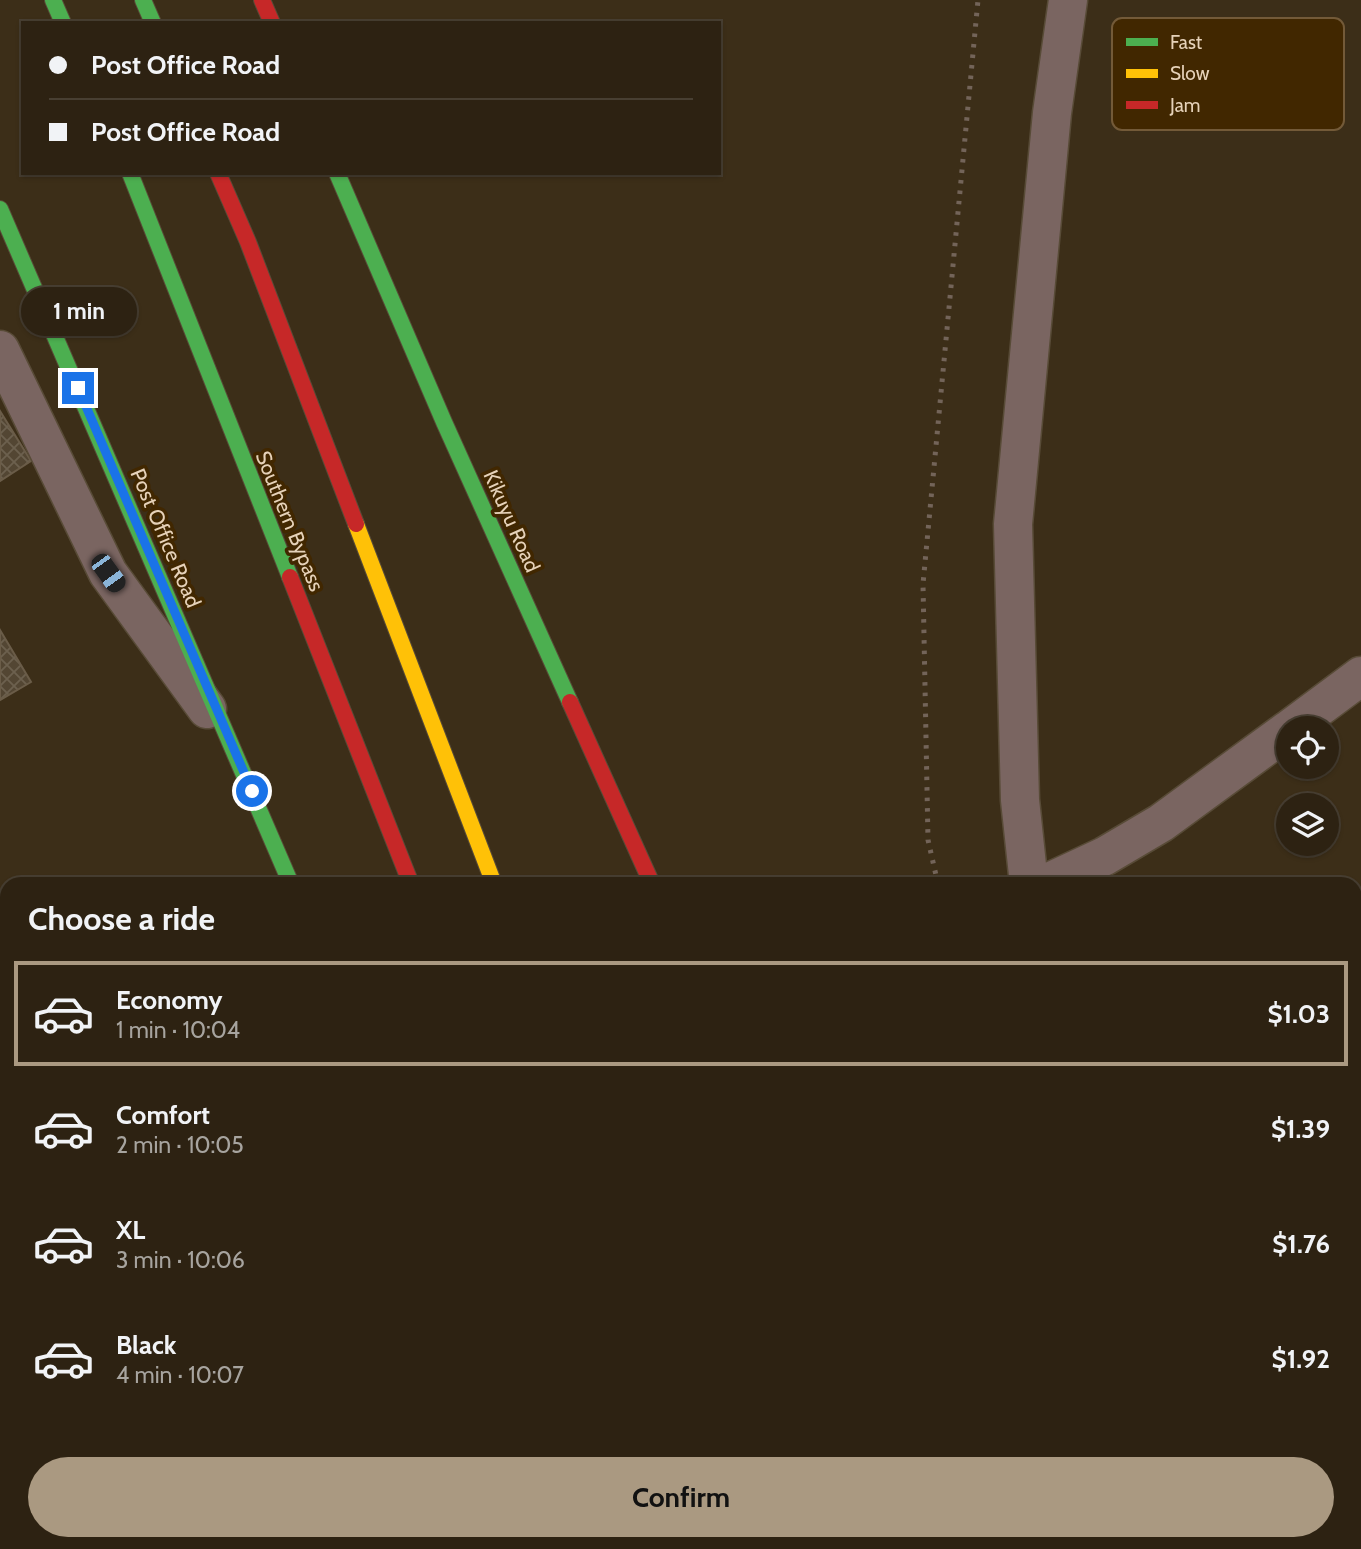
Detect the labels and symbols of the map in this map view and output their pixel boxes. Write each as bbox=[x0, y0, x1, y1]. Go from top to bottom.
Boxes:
legend bbox=[1112, 18, 1344, 130]
text: Fast bbox=[1170, 31, 1203, 54]
text: Slow bbox=[1170, 62, 1210, 85]
text: Jam bbox=[1169, 94, 1200, 117]
callout: 1 min bbox=[20, 286, 136, 336]
route end bbox=[62, 372, 94, 404]
street label: Southern Bypass bbox=[250, 447, 330, 595]
street label: Post Office Road bbox=[125, 465, 207, 611]
street label: Kikuyu Road bbox=[478, 466, 546, 576]
car bbox=[88, 550, 129, 596]
route start bbox=[236, 775, 268, 807]

